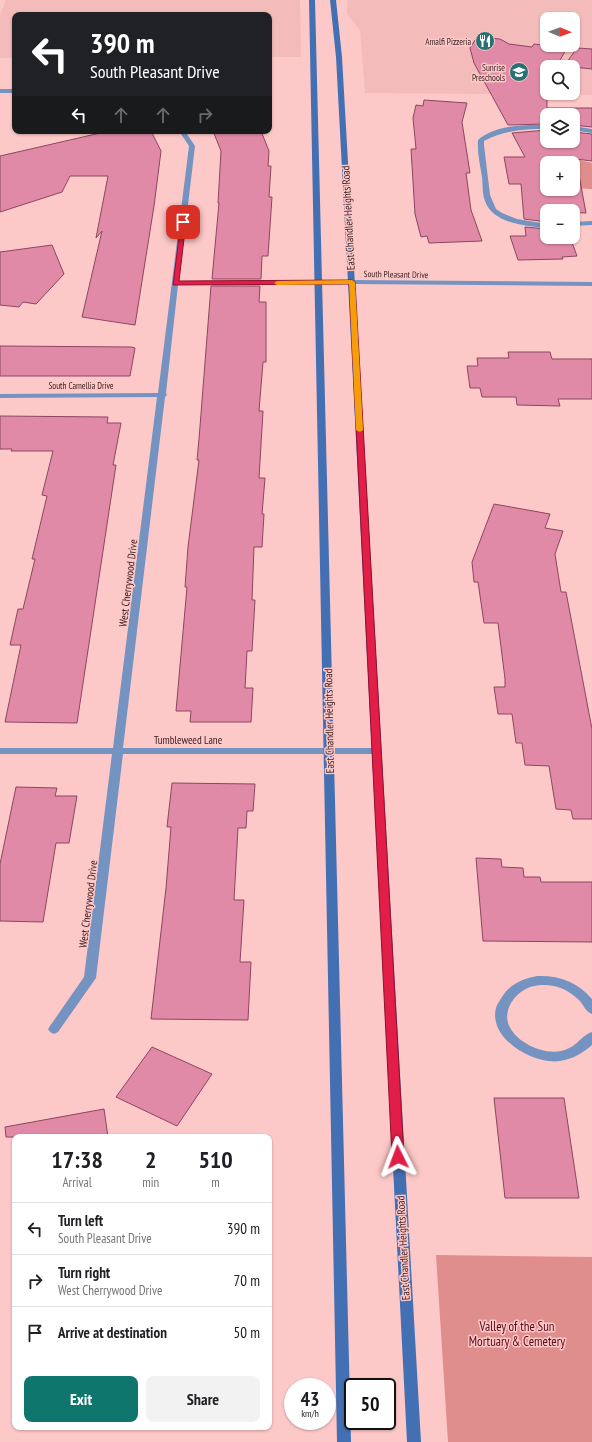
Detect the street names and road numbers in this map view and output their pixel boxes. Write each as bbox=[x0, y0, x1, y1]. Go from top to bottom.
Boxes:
street label: East Chandler Heights Road bbox=[338, 165, 358, 271]
street label: South Pleasant Drive bbox=[364, 268, 429, 280]
street label: South Camellia Drive bbox=[48, 380, 114, 391]
street label: West Cherrywood Drive bbox=[116, 538, 140, 628]
street label: East Chandler Heights Road bbox=[321, 668, 337, 774]
street label: Tumbleweed Lane bbox=[154, 733, 223, 747]
street label: West Cherrywood Drive bbox=[76, 859, 100, 949]
street label: East Chandler Heights Road bbox=[393, 1195, 413, 1301]

